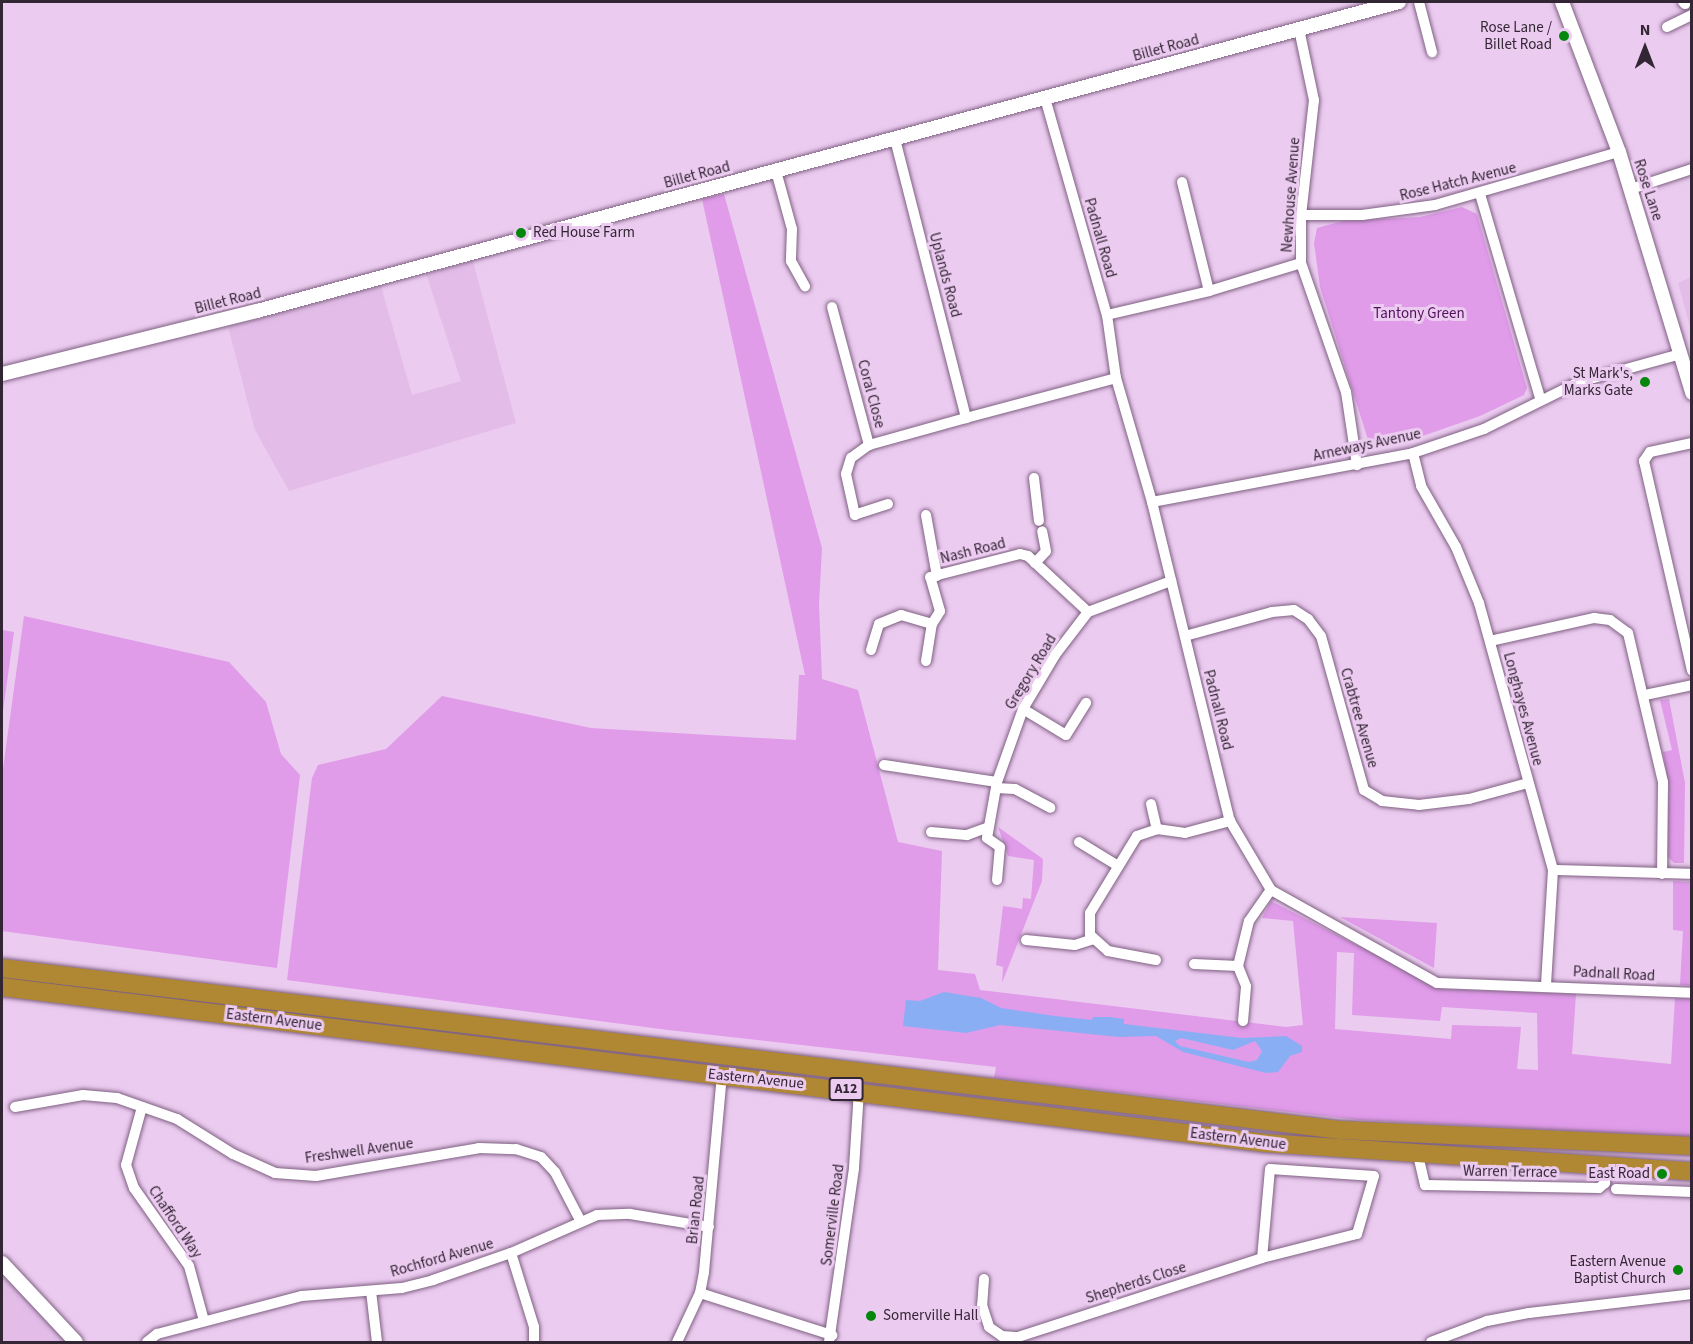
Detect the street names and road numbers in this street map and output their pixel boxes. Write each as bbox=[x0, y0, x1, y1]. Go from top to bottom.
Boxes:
street label: Billet Road bbox=[1131, 31, 1201, 65]
street label: Newhouse Avenue bbox=[1278, 137, 1304, 253]
street label: Rose Lane bbox=[1630, 157, 1666, 223]
street label: Billet Road bbox=[662, 158, 732, 192]
street label: Rose Hatch Avenue bbox=[1398, 159, 1518, 205]
street label: Padnall Road bbox=[1080, 196, 1120, 280]
street label: Uplands Road bbox=[925, 230, 965, 320]
street label: Billet Road bbox=[193, 284, 263, 318]
street label: Coral Close bbox=[853, 358, 889, 430]
street label: Arneways Avenue bbox=[1311, 425, 1423, 465]
street label: Nash Road bbox=[938, 534, 1008, 568]
street label: Gregory Road bbox=[1001, 631, 1061, 713]
street label: Longhayes Avenue bbox=[1499, 650, 1547, 768]
street label: Crabtree Avenue bbox=[1336, 666, 1382, 770]
street label: Padnall Road bbox=[1199, 668, 1237, 752]
street label: Padnall Road bbox=[1572, 963, 1656, 985]
street label: Eastern Avenue bbox=[225, 1005, 323, 1035]
street label: Eastern Avenue bbox=[707, 1065, 805, 1093]
road number: A12 bbox=[828, 1078, 864, 1100]
street label: Eastern Avenue bbox=[1189, 1124, 1287, 1154]
street label: Freshwell Avenue bbox=[304, 1134, 414, 1168]
street label: Warren Terrace bbox=[1463, 1162, 1557, 1182]
street label: Somerville Road bbox=[818, 1163, 848, 1267]
street label: Brian Road bbox=[683, 1175, 709, 1245]
street label: Chafford Way bbox=[144, 1182, 206, 1262]
street label: Rochford Avenue bbox=[388, 1235, 496, 1281]
street label: Shepherds Close bbox=[1084, 1258, 1188, 1308]

